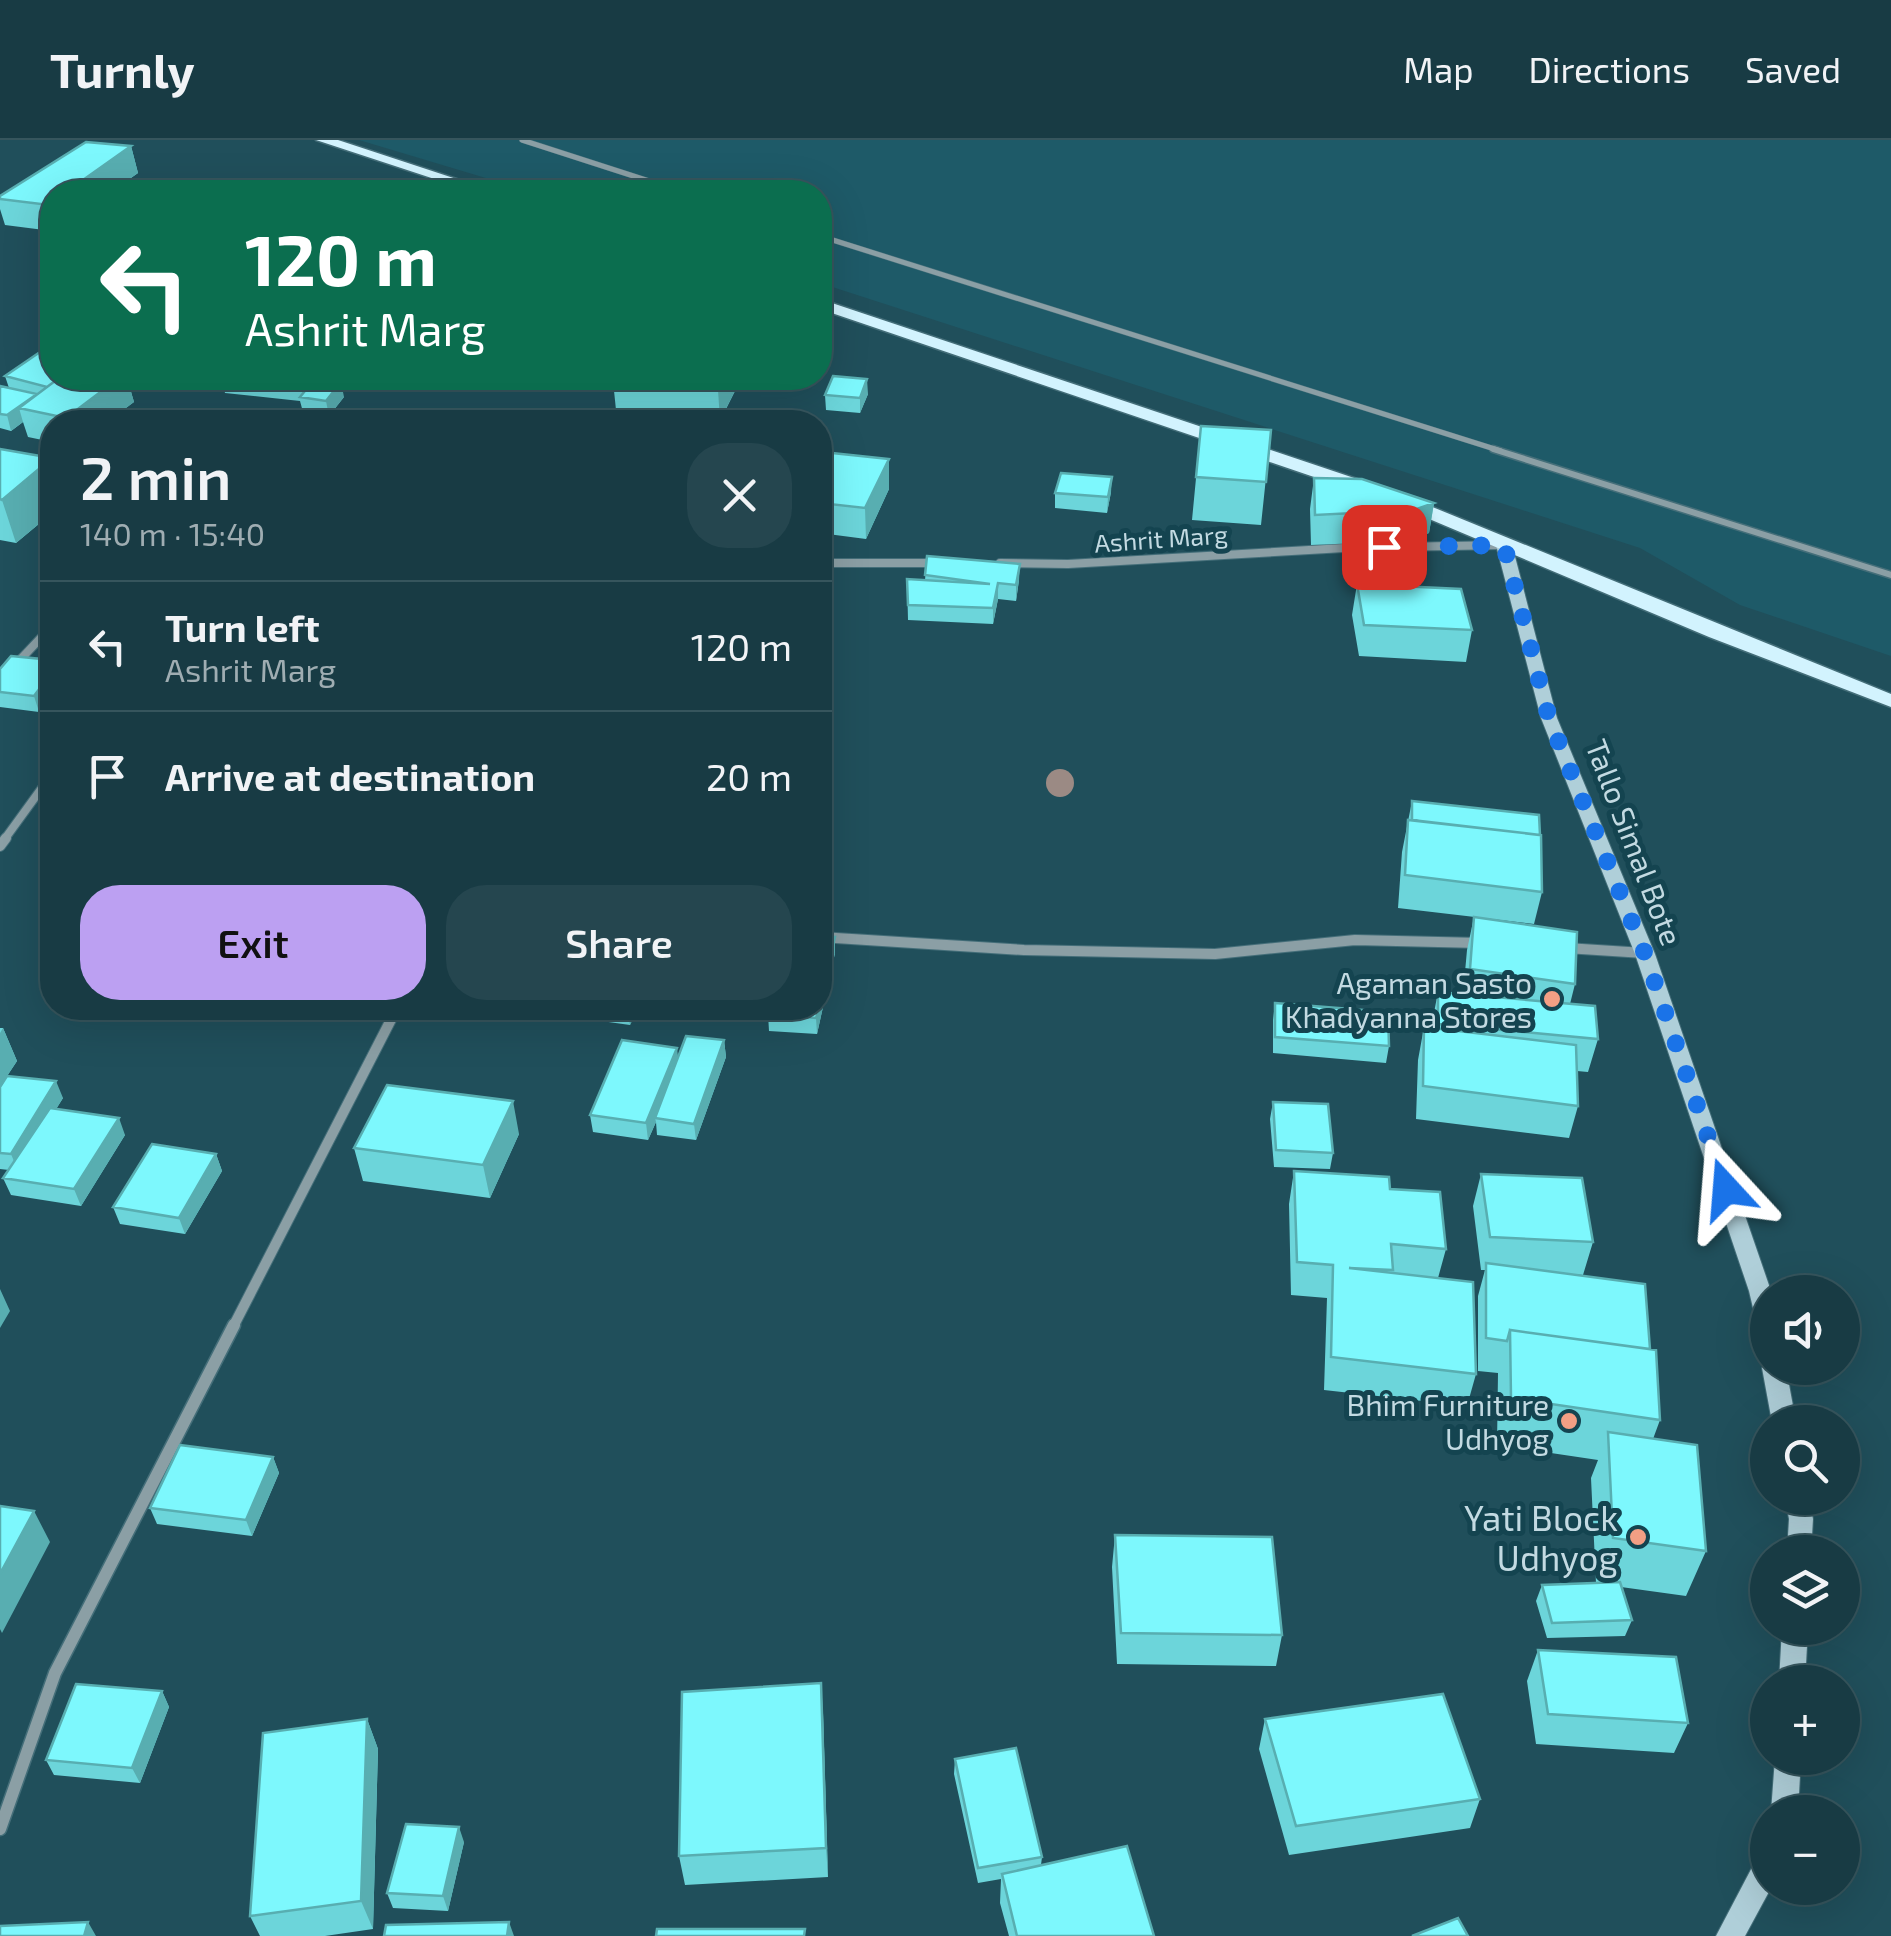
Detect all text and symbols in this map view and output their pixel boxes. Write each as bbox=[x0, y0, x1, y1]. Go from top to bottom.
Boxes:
text: Turnly bbox=[50, 40, 195, 98]
text: Map bbox=[1403, 48, 1474, 90]
text: Directions bbox=[1529, 48, 1690, 90]
text: Saved bbox=[1745, 48, 1841, 90]
text: 120 m bbox=[245, 216, 437, 300]
icon: left bbox=[80, 220, 210, 350]
text: Ashrit Marg bbox=[245, 301, 486, 355]
text: 2 min bbox=[80, 440, 232, 512]
button: close bbox=[687, 443, 792, 548]
pin bbox=[1342, 505, 1427, 590]
text: 140 m · 15:40 bbox=[80, 514, 265, 552]
street label: Ashrit Marg bbox=[1093, 518, 1229, 558]
icon: arrive bbox=[1357, 520, 1412, 575]
text: Turn left bbox=[165, 604, 320, 650]
icon: left bbox=[80, 619, 135, 674]
text: 120 m bbox=[691, 623, 792, 669]
text: Ashrit Marg bbox=[165, 650, 336, 688]
street label: Tallo Simal Bote bbox=[1579, 734, 1691, 950]
icon: arrive bbox=[80, 749, 135, 804]
text: Arrive at destination bbox=[165, 753, 535, 799]
text: 20 m bbox=[706, 753, 792, 799]
button: Exit bbox=[80, 885, 426, 1000]
button: Share bbox=[446, 885, 792, 1000]
place label: Agaman Sasto Khadyanna Stores bbox=[1285, 964, 1532, 1034]
marker: Agaman Sasto Khadyanna Stores bbox=[1541, 988, 1563, 1010]
position arrow bbox=[1674, 1137, 1778, 1241]
map controls bbox=[1750, 1275, 1860, 1905]
button: sound bbox=[1750, 1275, 1860, 1385]
place label: Bhim Furniture Udhyog bbox=[1347, 1386, 1549, 1456]
button: search bbox=[1750, 1405, 1860, 1515]
marker: Bhim Furniture Udhyog bbox=[1558, 1410, 1580, 1432]
place label: Yati Block Udhyog bbox=[1464, 1496, 1618, 1578]
marker: Yati Block Udhyog bbox=[1627, 1526, 1649, 1548]
button: layers bbox=[1750, 1535, 1860, 1645]
button: + bbox=[1750, 1665, 1860, 1775]
button: − bbox=[1750, 1795, 1860, 1905]

